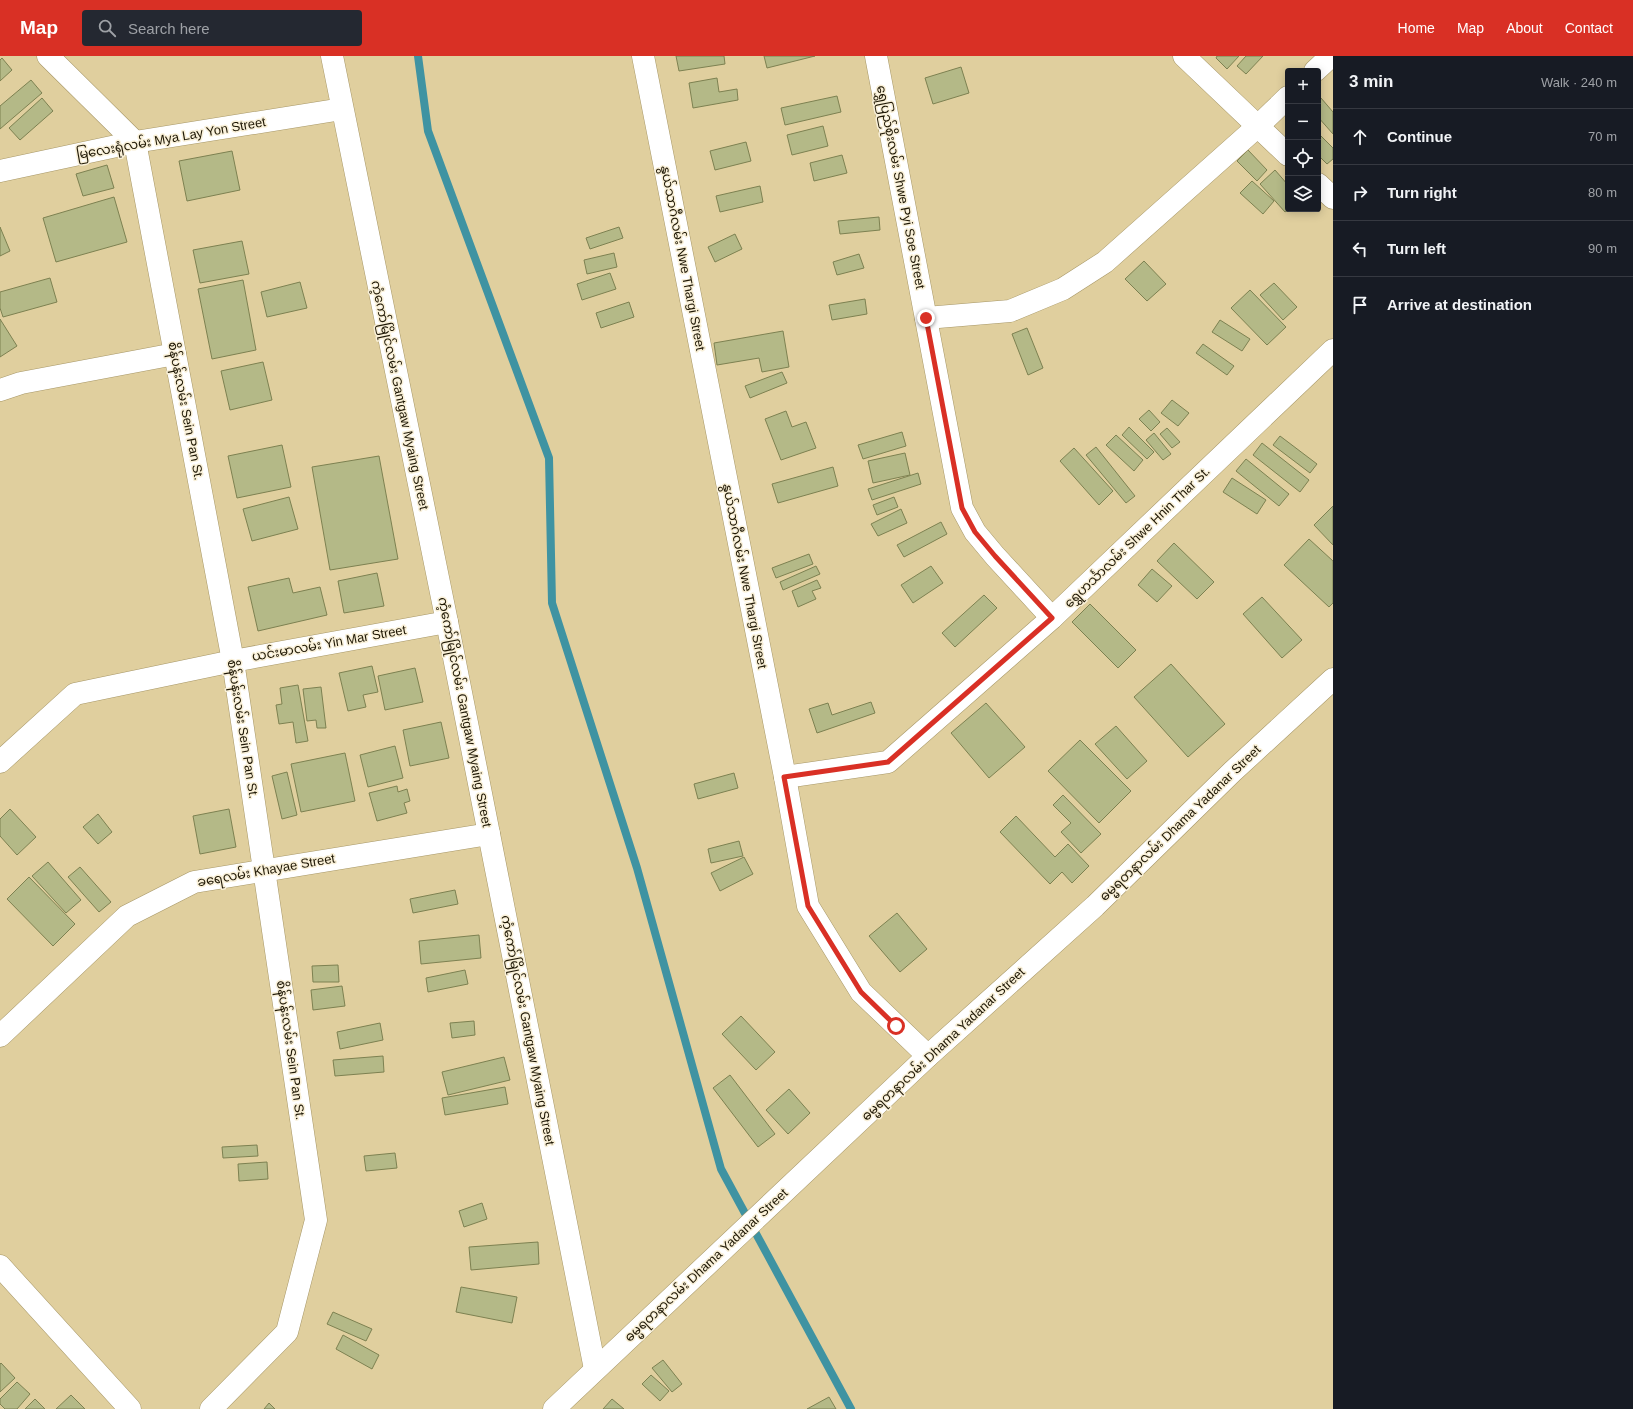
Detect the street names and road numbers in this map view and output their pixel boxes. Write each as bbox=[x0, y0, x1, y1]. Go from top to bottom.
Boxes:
street label: ရွှေပြည်စိုးလမ်း Shwe Pyi Soe Street bbox=[871, 84, 929, 291]
street label: မြလေးရုံလမ်း Mya Lay Yon Street bbox=[75, 113, 268, 165]
street label: နွယ်သာဂီလမ်း Nwe Thargi Street bbox=[655, 164, 709, 353]
street label: ကံ့ကော်မြိုင်လမ်း Gantgaw Myaing Street bbox=[365, 279, 433, 512]
street label: စိန်ပန်းလမ်း Sein Pan St. bbox=[162, 340, 208, 482]
street label: ရွှေဟင်္သာလမ်း Shwe Hnin Thar St. bbox=[1061, 463, 1215, 613]
street label: နွယ်သာဂီလမ်း Nwe Thargi Street bbox=[717, 482, 771, 671]
street label: ကံ့ကော်မြိုင်လမ်း Gantgaw Myaing Street bbox=[432, 595, 496, 829]
street label: ယင်းမာလမ်း Yin Mar Street bbox=[250, 621, 408, 664]
street label: စိန်ပန်းလမ်း Sein Pan St. bbox=[222, 658, 262, 800]
street label: ဓမ္မရတနာလမ်း Dhama Yadanar Street bbox=[1096, 741, 1266, 906]
street label: ခရေလမ်း Khayae Street bbox=[196, 849, 337, 892]
street label: ကံ့ကော်မြိုင်လမ်း Gantgaw Myaing Street bbox=[495, 913, 559, 1147]
street label: ဓမ္မရတနာလမ်း Dhama Yadanar Street bbox=[858, 963, 1030, 1126]
street label: စိန်ပန်းလမ်း Sein Pan St. bbox=[271, 979, 309, 1121]
street label: ဓမ္မရတနာလမ်း Dhama Yadanar Street bbox=[621, 1184, 793, 1347]

